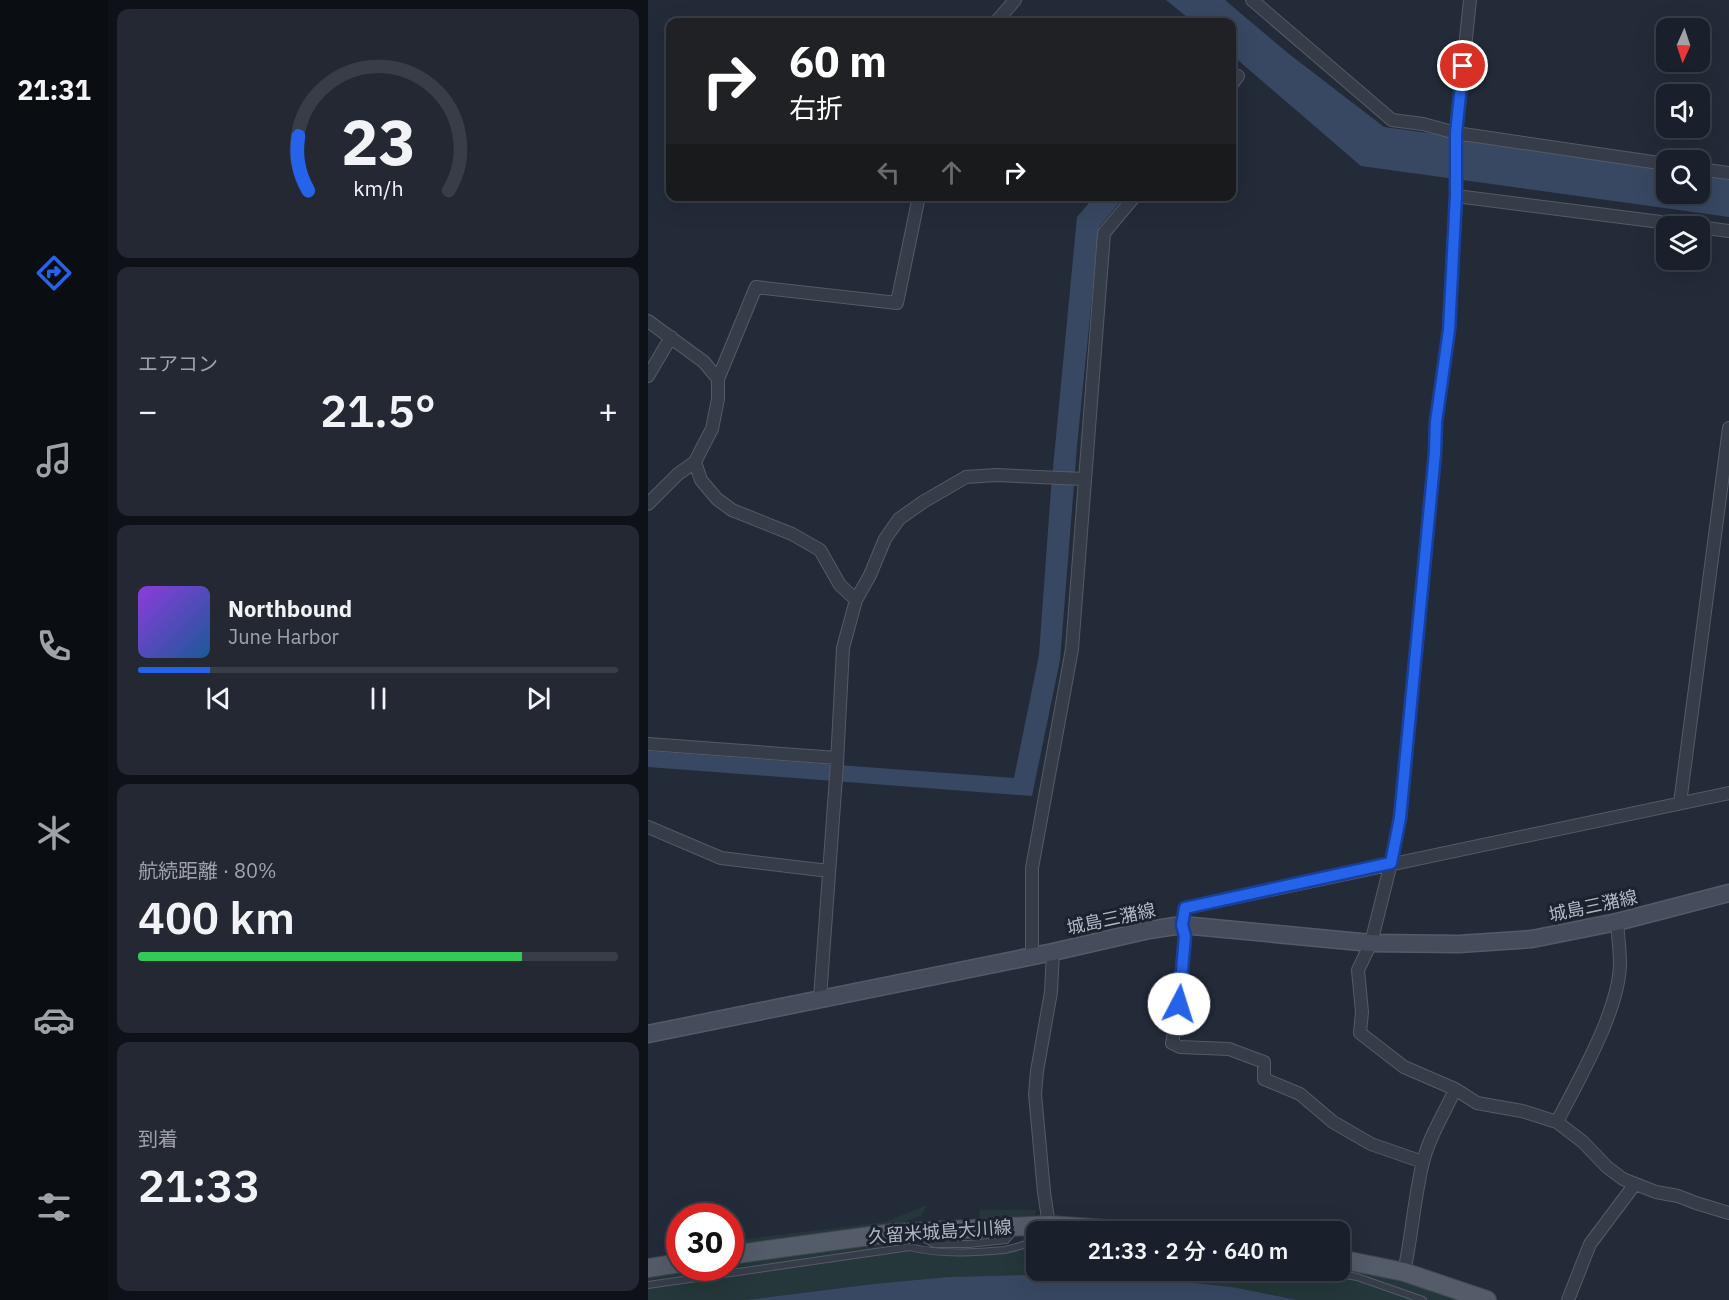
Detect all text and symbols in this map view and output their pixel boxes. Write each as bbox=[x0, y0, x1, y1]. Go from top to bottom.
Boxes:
north arrow bbox=[1656, 18, 1710, 72]
map controls bbox=[1656, 18, 1710, 270]
text: 60 m bbox=[789, 34, 887, 89]
pin bbox=[1437, 40, 1488, 91]
icon: right bbox=[690, 42, 768, 120]
icon: arrive bbox=[1446, 49, 1479, 82]
text: 21:31 bbox=[17, 72, 91, 107]
button: sound bbox=[1656, 84, 1710, 138]
text: 右折 bbox=[789, 90, 843, 125]
text: 23 bbox=[341, 101, 415, 182]
button: search bbox=[1656, 150, 1710, 204]
icon: left bbox=[872, 156, 905, 189]
icon: ahead bbox=[935, 156, 968, 189]
icon: right bbox=[998, 156, 1031, 189]
text: km/h bbox=[353, 174, 403, 202]
button: layers bbox=[1656, 216, 1710, 270]
icon: directions bbox=[33, 252, 75, 294]
text: エアコン bbox=[138, 350, 218, 377]
text: 21.5° bbox=[320, 381, 436, 439]
text: − bbox=[138, 389, 158, 432]
text: + bbox=[598, 389, 618, 432]
icon: music bbox=[33, 439, 75, 481]
text: Northbound bbox=[228, 594, 352, 623]
text: June Harbor bbox=[228, 623, 339, 650]
icon: phone bbox=[33, 625, 75, 667]
icon: previous bbox=[202, 682, 235, 715]
icon: pause bbox=[362, 682, 395, 715]
icon: next bbox=[522, 682, 555, 715]
icon: climate bbox=[33, 812, 75, 854]
text: 航続距離 · 80% bbox=[138, 857, 277, 884]
street label: 城島三潴線 bbox=[1546, 885, 1639, 926]
text: 400 km bbox=[138, 888, 295, 946]
street label: 城島三潴線 bbox=[1064, 898, 1157, 939]
position arrow bbox=[1147, 972, 1211, 1036]
icon: car bbox=[33, 999, 75, 1041]
text: 到着 bbox=[138, 1125, 178, 1152]
text: 21:33 bbox=[138, 1156, 260, 1214]
icon: filters bbox=[33, 1186, 75, 1228]
speed limit sign: 30 bbox=[666, 1203, 744, 1281]
street label: 久留米城島大川線 bbox=[867, 1215, 1013, 1248]
text: 21:33 · 2 分 · 640 m bbox=[1088, 1236, 1288, 1265]

